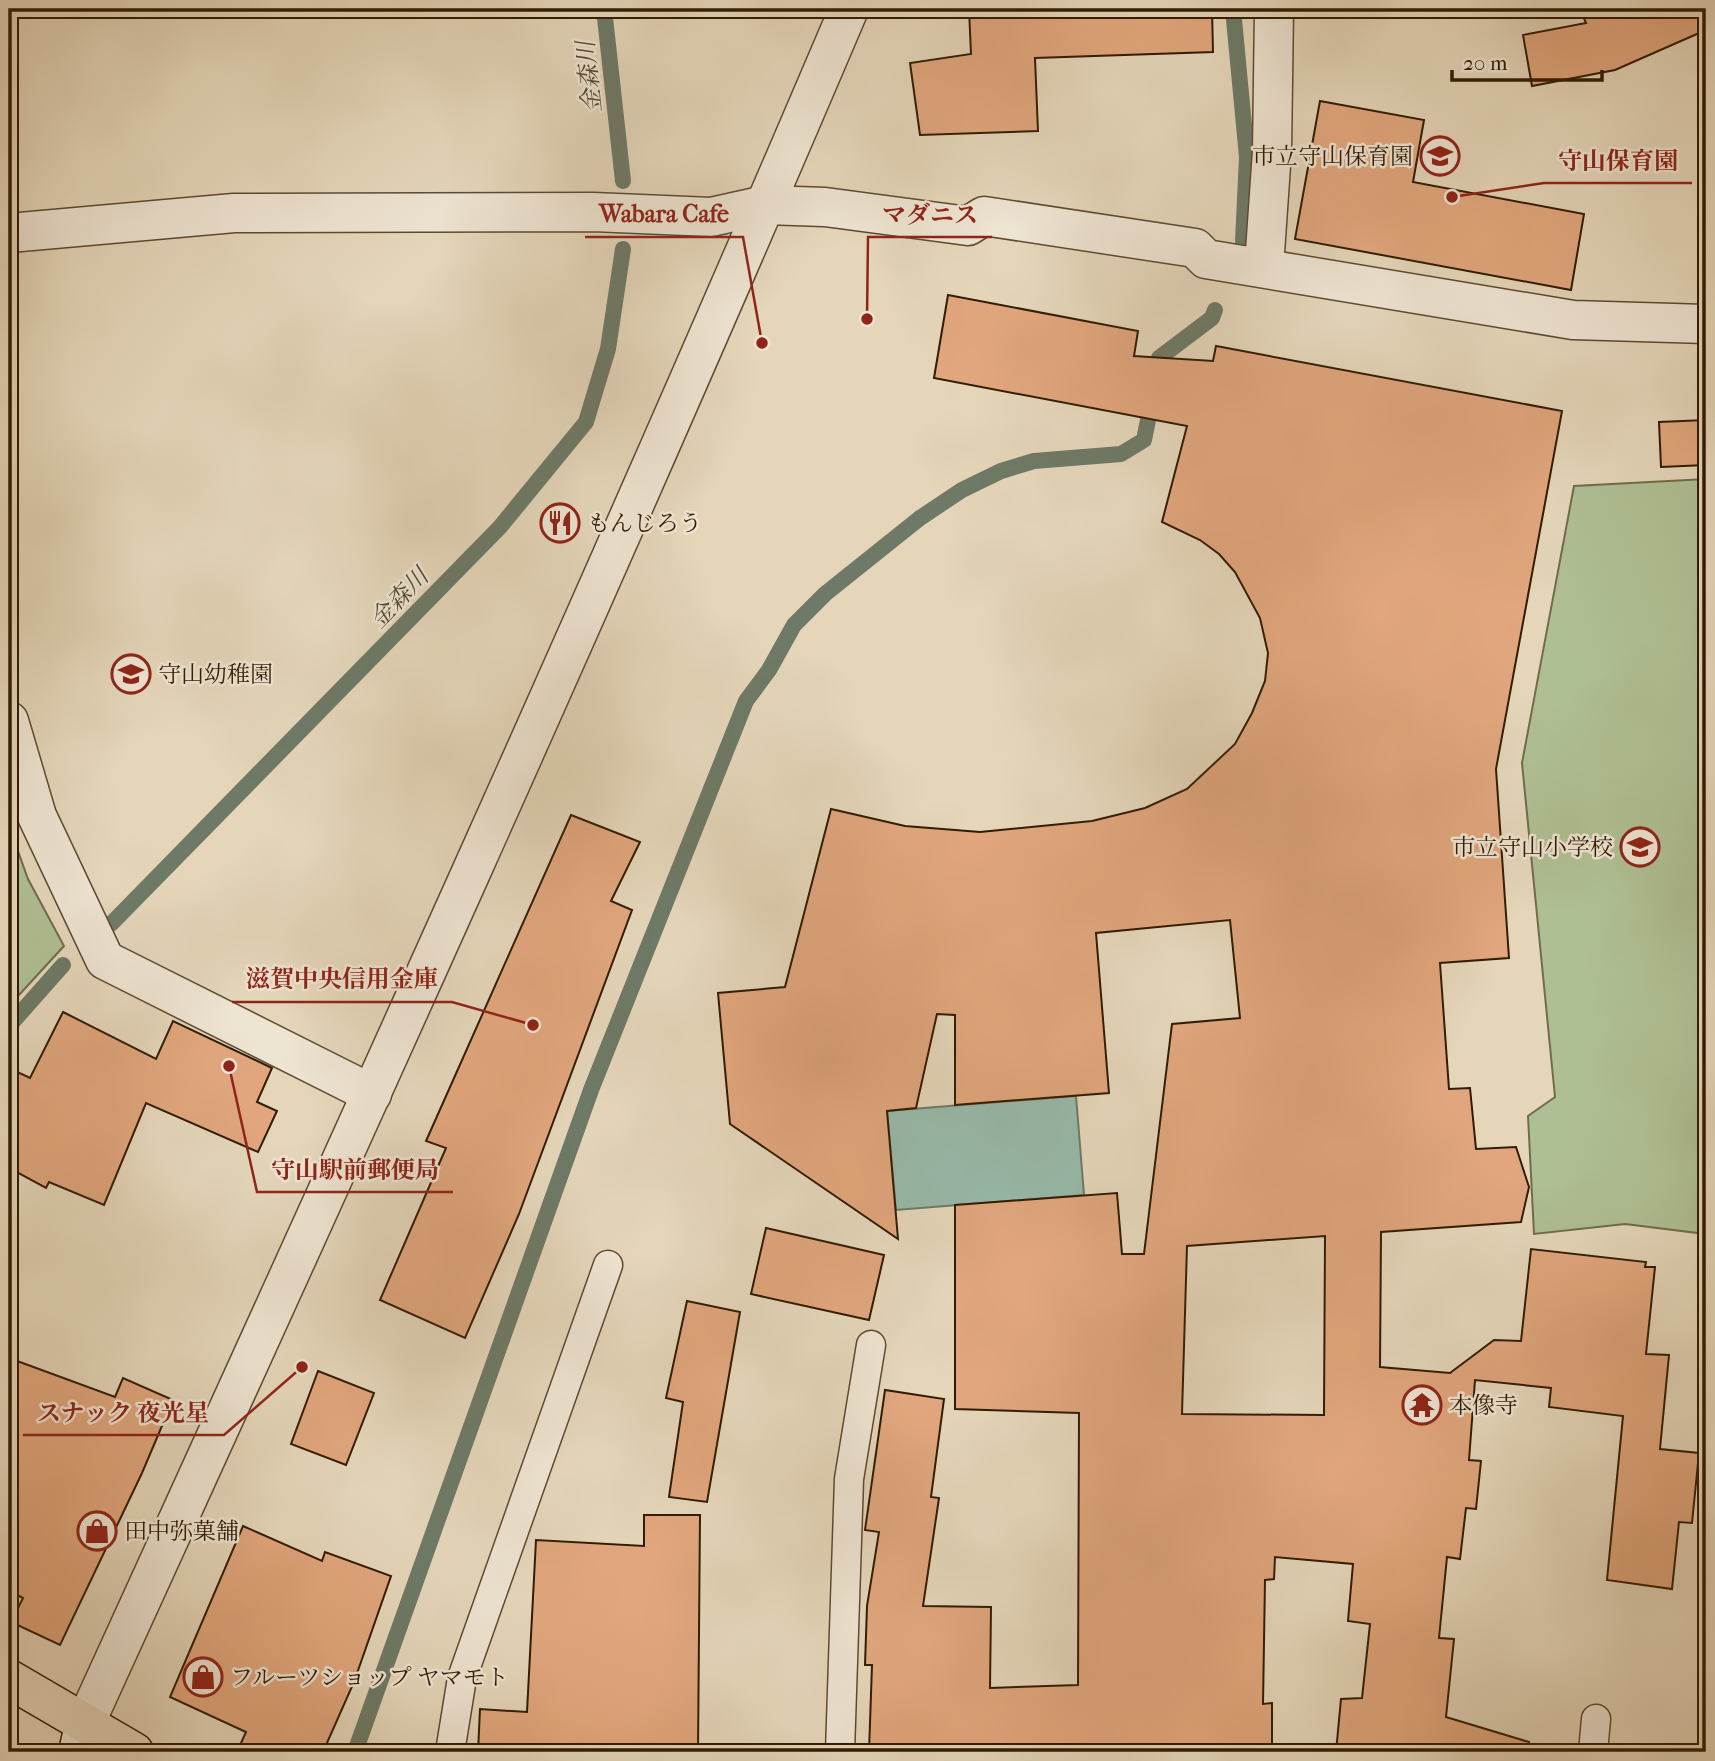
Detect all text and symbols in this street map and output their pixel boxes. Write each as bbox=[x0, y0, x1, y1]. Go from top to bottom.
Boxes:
water label: 金森川 bbox=[571, 37, 607, 114]
scale bar bbox=[1452, 38, 1603, 82]
text: 20 m bbox=[1463, 51, 1508, 75]
school or university icon: 市立守山保育園 bbox=[1419, 135, 1461, 177]
callout: 守山保育園 bbox=[1544, 138, 1692, 183]
place label: 市立守山保育園 bbox=[1252, 143, 1413, 170]
text: 守山保育園 bbox=[1558, 147, 1678, 175]
callout: Wabara Cafe bbox=[585, 192, 743, 237]
callout: マダニス bbox=[868, 192, 992, 237]
text: Wabara Cafe bbox=[598, 200, 729, 228]
text: マダニス bbox=[882, 201, 978, 229]
restaurant icon: もんじろう bbox=[539, 502, 581, 544]
place label: もんじろう bbox=[587, 510, 702, 537]
water label: 金森川 bbox=[364, 560, 436, 634]
school or university icon: 守山幼稚園 bbox=[110, 653, 152, 695]
place label: 守山幼稚園 bbox=[158, 661, 273, 688]
school or university icon: 市立守山小学校 bbox=[1619, 826, 1661, 868]
place label: 市立守山小学校 bbox=[1452, 834, 1613, 861]
callout: 滋賀中央信用金庫 bbox=[232, 957, 452, 1002]
text: 滋賀中央信用金庫 bbox=[246, 965, 438, 993]
callout: 守山駅前郵便局 bbox=[257, 1147, 453, 1192]
text: 守山駅前郵便局 bbox=[271, 1156, 439, 1184]
temple icon: 本像寺 bbox=[1401, 1384, 1443, 1426]
callout: スナック 夜光星 bbox=[23, 1390, 224, 1435]
place label: 本像寺 bbox=[1449, 1392, 1518, 1419]
text: スナック 夜光星 bbox=[37, 1399, 209, 1427]
shop icon: 田中弥菓舗 bbox=[76, 1510, 118, 1552]
place label: 田中弥菓舗 bbox=[124, 1518, 239, 1545]
shop icon: フルーツショップ ヤマモト bbox=[182, 1656, 224, 1698]
place label: フルーツショップ ヤマモト bbox=[230, 1664, 509, 1691]

